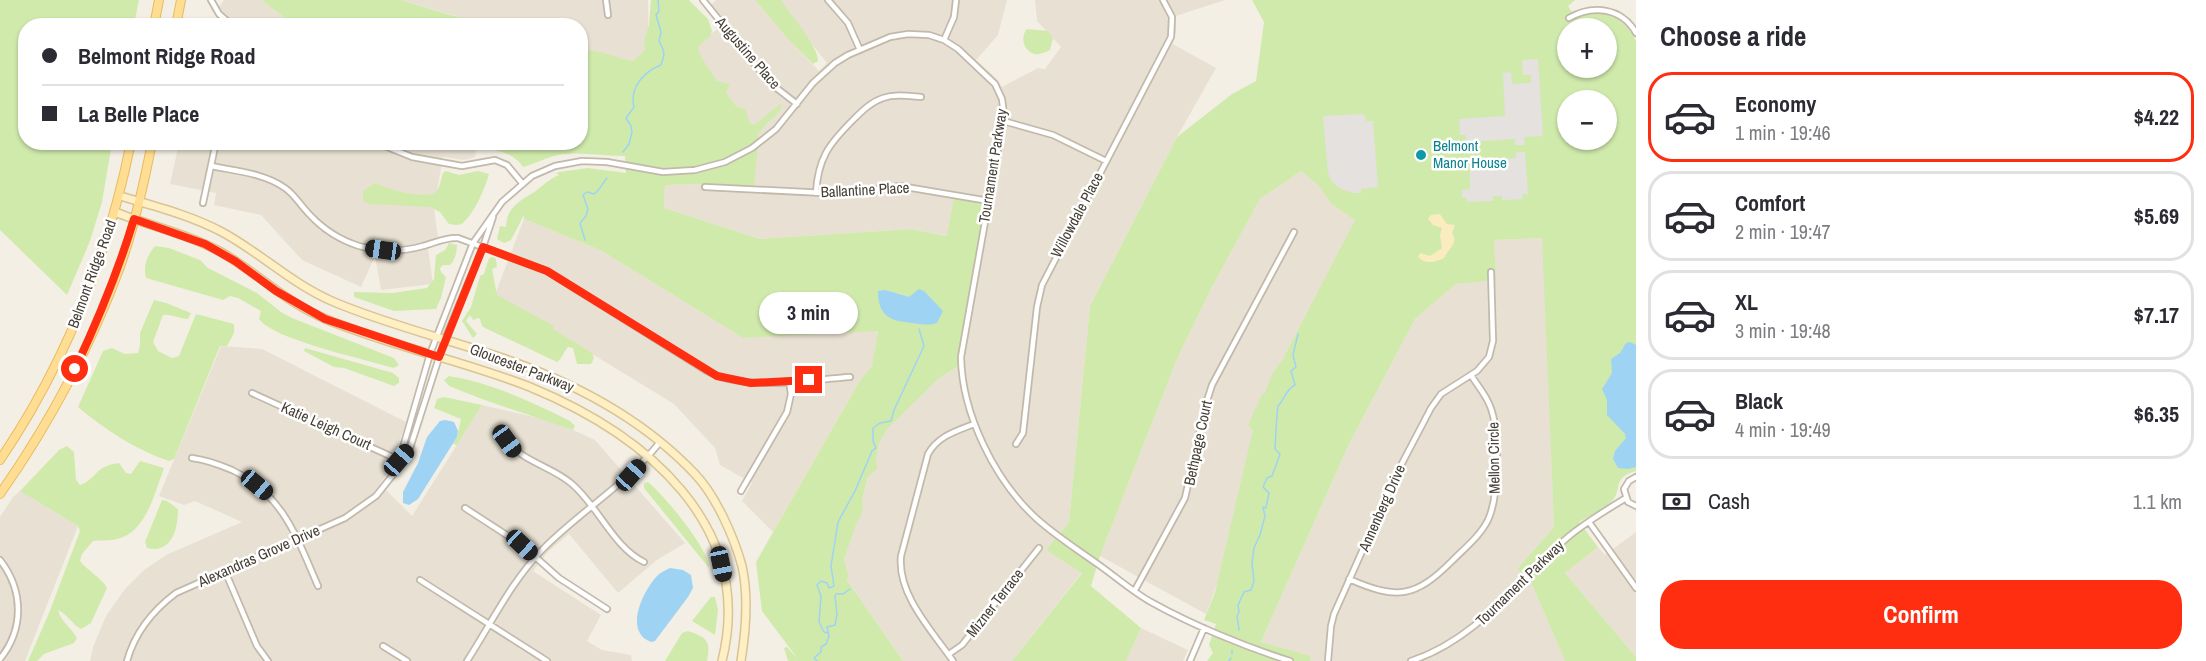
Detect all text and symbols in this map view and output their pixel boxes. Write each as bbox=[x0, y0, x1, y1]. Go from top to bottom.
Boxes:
street label: Augustine Place bbox=[710, 11, 786, 93]
map controls bbox=[1557, 18, 1617, 150]
button: + bbox=[1557, 18, 1617, 78]
text: Choose a ride bbox=[1660, 18, 1806, 54]
text: Belmont Ridge Road bbox=[78, 41, 255, 71]
text: Economy bbox=[1735, 89, 1816, 119]
button: − bbox=[1557, 90, 1617, 150]
icon: car bbox=[1663, 90, 1717, 144]
text: La Belle Place bbox=[78, 99, 199, 129]
text: $4.22 bbox=[2134, 102, 2179, 132]
street label: Tournament Parkway bbox=[973, 106, 1012, 225]
text: 1 min · 19:46 bbox=[1735, 119, 1831, 146]
place label: Belmont Manor House bbox=[1433, 135, 1507, 173]
marker: Belmont Manor House bbox=[1414, 148, 1428, 162]
street label: Willowdale Place bbox=[1045, 168, 1108, 261]
street label: Ballantine Place bbox=[820, 177, 910, 202]
text: Comfort bbox=[1735, 188, 1805, 218]
icon: car bbox=[1663, 189, 1717, 243]
text: $5.69 bbox=[2134, 201, 2179, 231]
street label: Belmont Ridge Road bbox=[62, 217, 121, 331]
text: 2 min · 19:47 bbox=[1735, 218, 1831, 245]
car bbox=[364, 239, 402, 261]
text: XL bbox=[1735, 287, 1758, 317]
icon: car bbox=[1663, 288, 1717, 342]
callout: 3 min bbox=[760, 293, 858, 335]
text: 3 min bbox=[787, 299, 830, 326]
text: $7.17 bbox=[2134, 300, 2179, 330]
text: 3 min · 19:48 bbox=[1735, 317, 1831, 344]
street label: Gloucester Parkway bbox=[467, 338, 578, 397]
route start bbox=[61, 355, 88, 382]
route end bbox=[795, 366, 822, 393]
text: Black bbox=[1735, 386, 1783, 416]
icon: car bbox=[1663, 387, 1717, 441]
street label: Katie Leigh Court bbox=[278, 396, 375, 455]
street label: Bethpage Court bbox=[1178, 398, 1217, 487]
text: $6.35 bbox=[2134, 399, 2179, 429]
text: 4 min · 19:49 bbox=[1735, 416, 1831, 443]
car bbox=[489, 421, 525, 461]
street label: Mellon Circle bbox=[1482, 422, 1505, 494]
car bbox=[380, 441, 418, 479]
car bbox=[612, 456, 650, 494]
street label: Annenberg Drive bbox=[1353, 461, 1410, 555]
car bbox=[237, 467, 277, 503]
icon: cash bbox=[1660, 485, 1693, 518]
text: Cash bbox=[1708, 486, 1750, 516]
text: 1.1 km bbox=[2133, 488, 2182, 515]
street label: Alexandras Grove Drive bbox=[194, 519, 323, 592]
car bbox=[503, 526, 541, 564]
street label: Tournament Parkway bbox=[1471, 534, 1569, 630]
car bbox=[708, 545, 734, 583]
street label: Mizner Terrace bbox=[961, 564, 1028, 641]
button: Confirm bbox=[1660, 580, 2182, 649]

